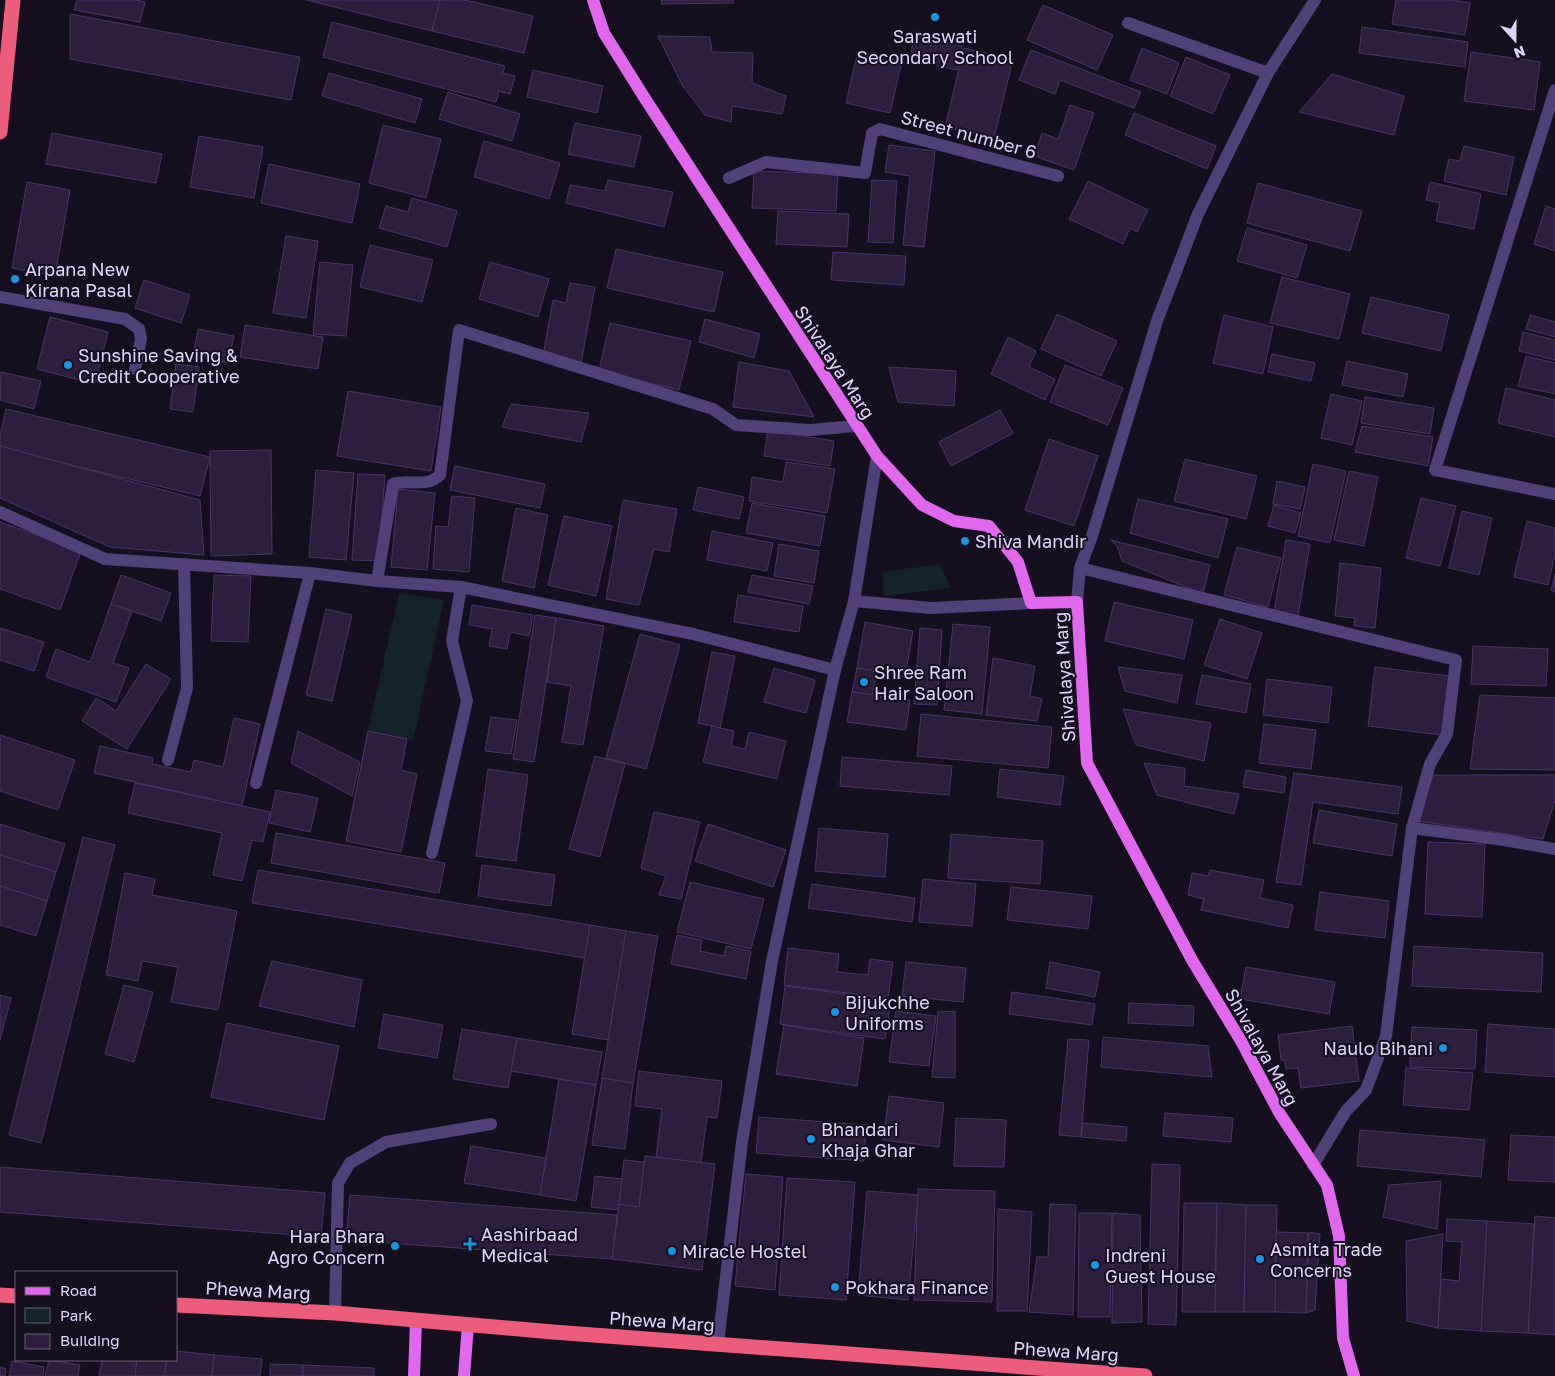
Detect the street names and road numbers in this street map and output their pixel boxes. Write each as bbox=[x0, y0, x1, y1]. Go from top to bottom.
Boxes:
street label: Street number 6 bbox=[899, 105, 1039, 163]
street label: Shivalaya Marg bbox=[790, 301, 880, 423]
street label: Shivalaya Marg bbox=[1048, 611, 1080, 743]
street label: Shivalaya Marg bbox=[1221, 985, 1303, 1109]
street label: Phewa Marg bbox=[205, 1276, 311, 1304]
street label: Phewa Marg bbox=[609, 1306, 715, 1336]
street label: Phewa Marg bbox=[1013, 1336, 1119, 1366]

